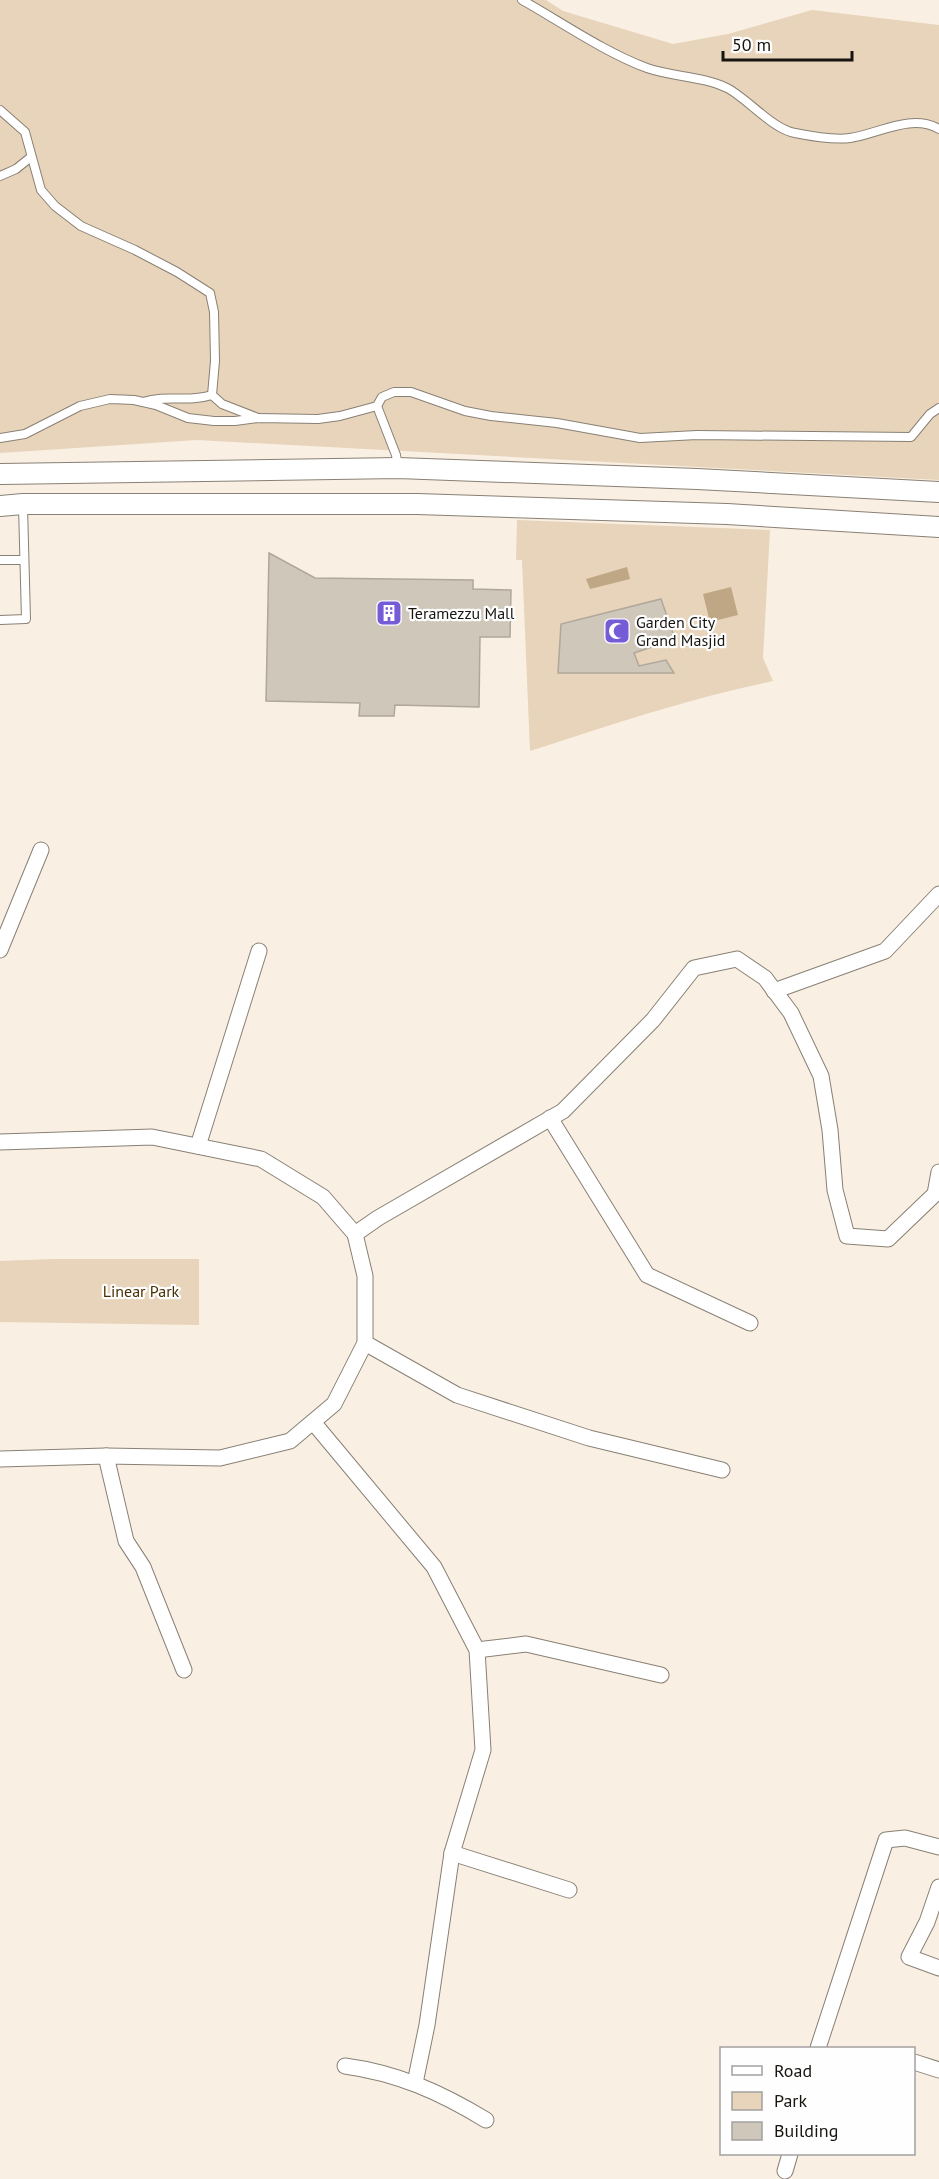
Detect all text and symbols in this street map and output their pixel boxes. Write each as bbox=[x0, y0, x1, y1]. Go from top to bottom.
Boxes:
scale bar bbox=[723, 24, 852, 62]
text: 50 m bbox=[732, 33, 771, 56]
building icon: Teramezzu Mall bbox=[374, 598, 404, 628]
place label: Teramezzu Mall bbox=[408, 603, 515, 623]
place label: Garden City Grand Masjid bbox=[636, 612, 725, 650]
mosque icon: Garden City Grand Masjid bbox=[602, 616, 632, 646]
park label: Linear Park bbox=[103, 1281, 180, 1301]
legend bbox=[720, 2047, 915, 2155]
text: Road bbox=[774, 2059, 812, 2082]
text: Park bbox=[774, 2089, 807, 2112]
text: Building bbox=[774, 2119, 838, 2142]

